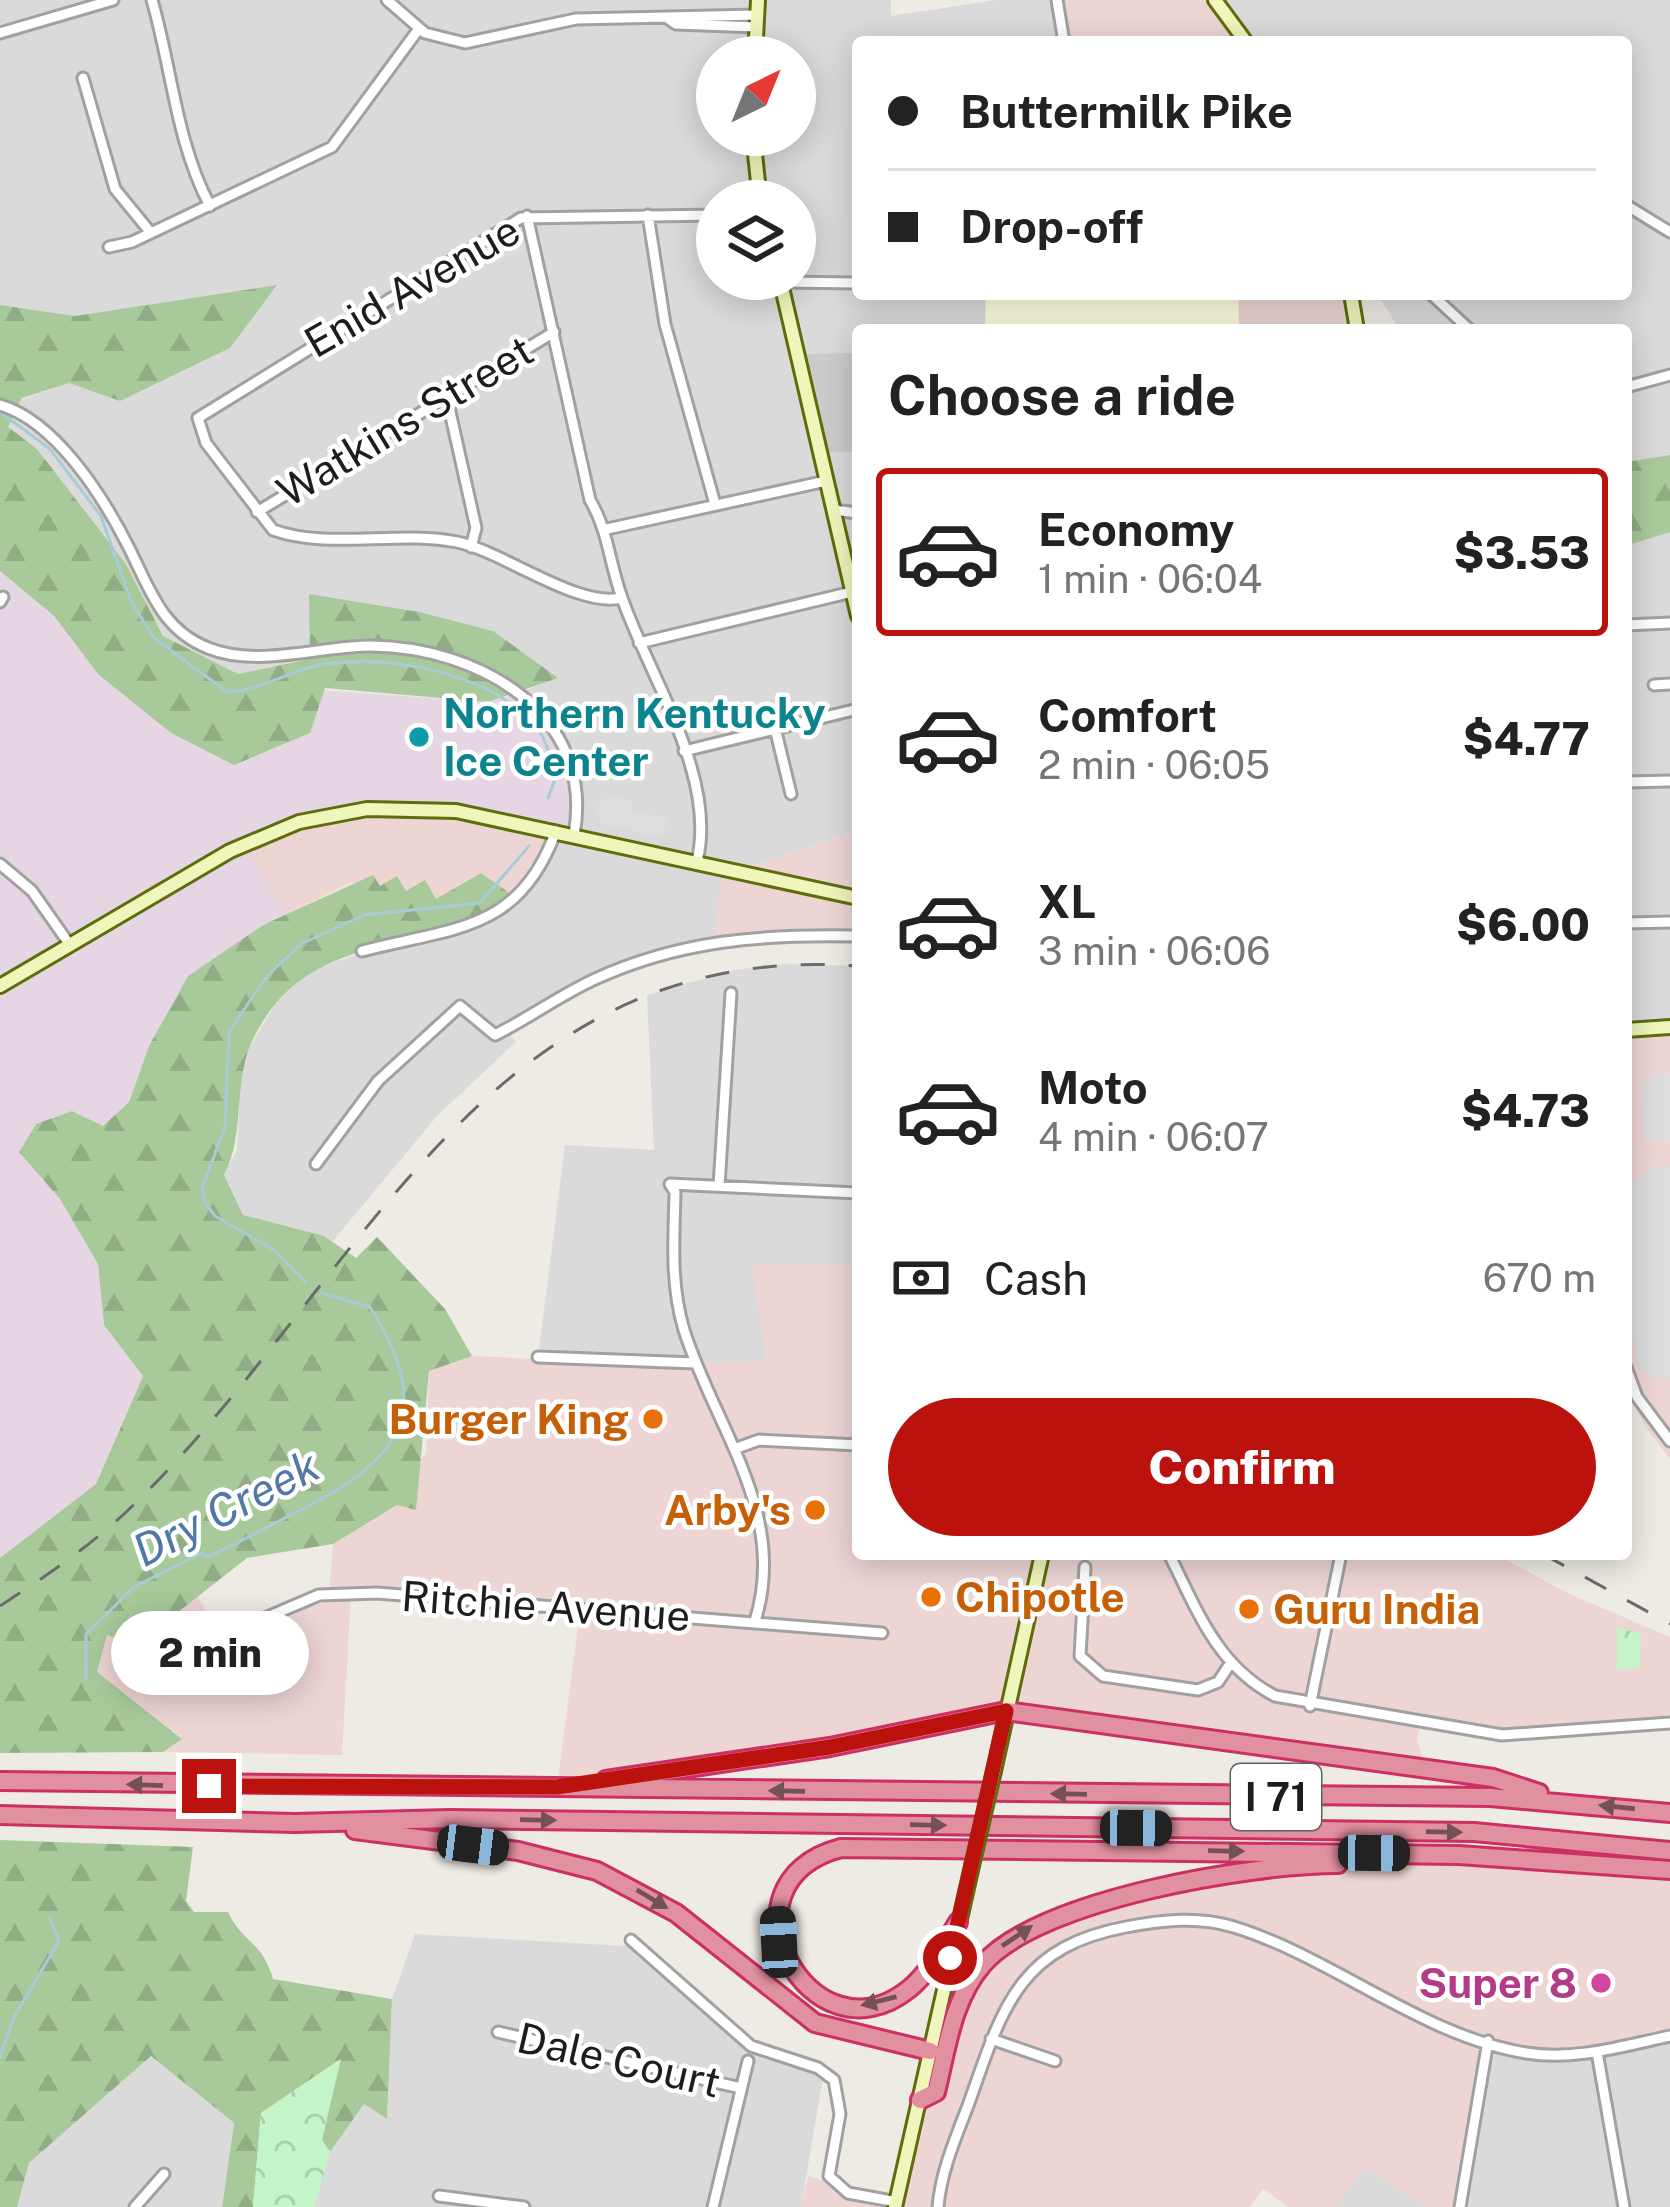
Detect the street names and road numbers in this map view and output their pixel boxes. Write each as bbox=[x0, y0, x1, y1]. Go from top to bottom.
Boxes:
street label: Enid Avenue bbox=[296, 204, 528, 367]
street label: Watkins Street bbox=[268, 325, 541, 516]
street label: Ritchie Avenue bbox=[400, 1571, 692, 1640]
road number: I 71 bbox=[1231, 1764, 1321, 1830]
street label: Dale Court bbox=[513, 2012, 726, 2107]

